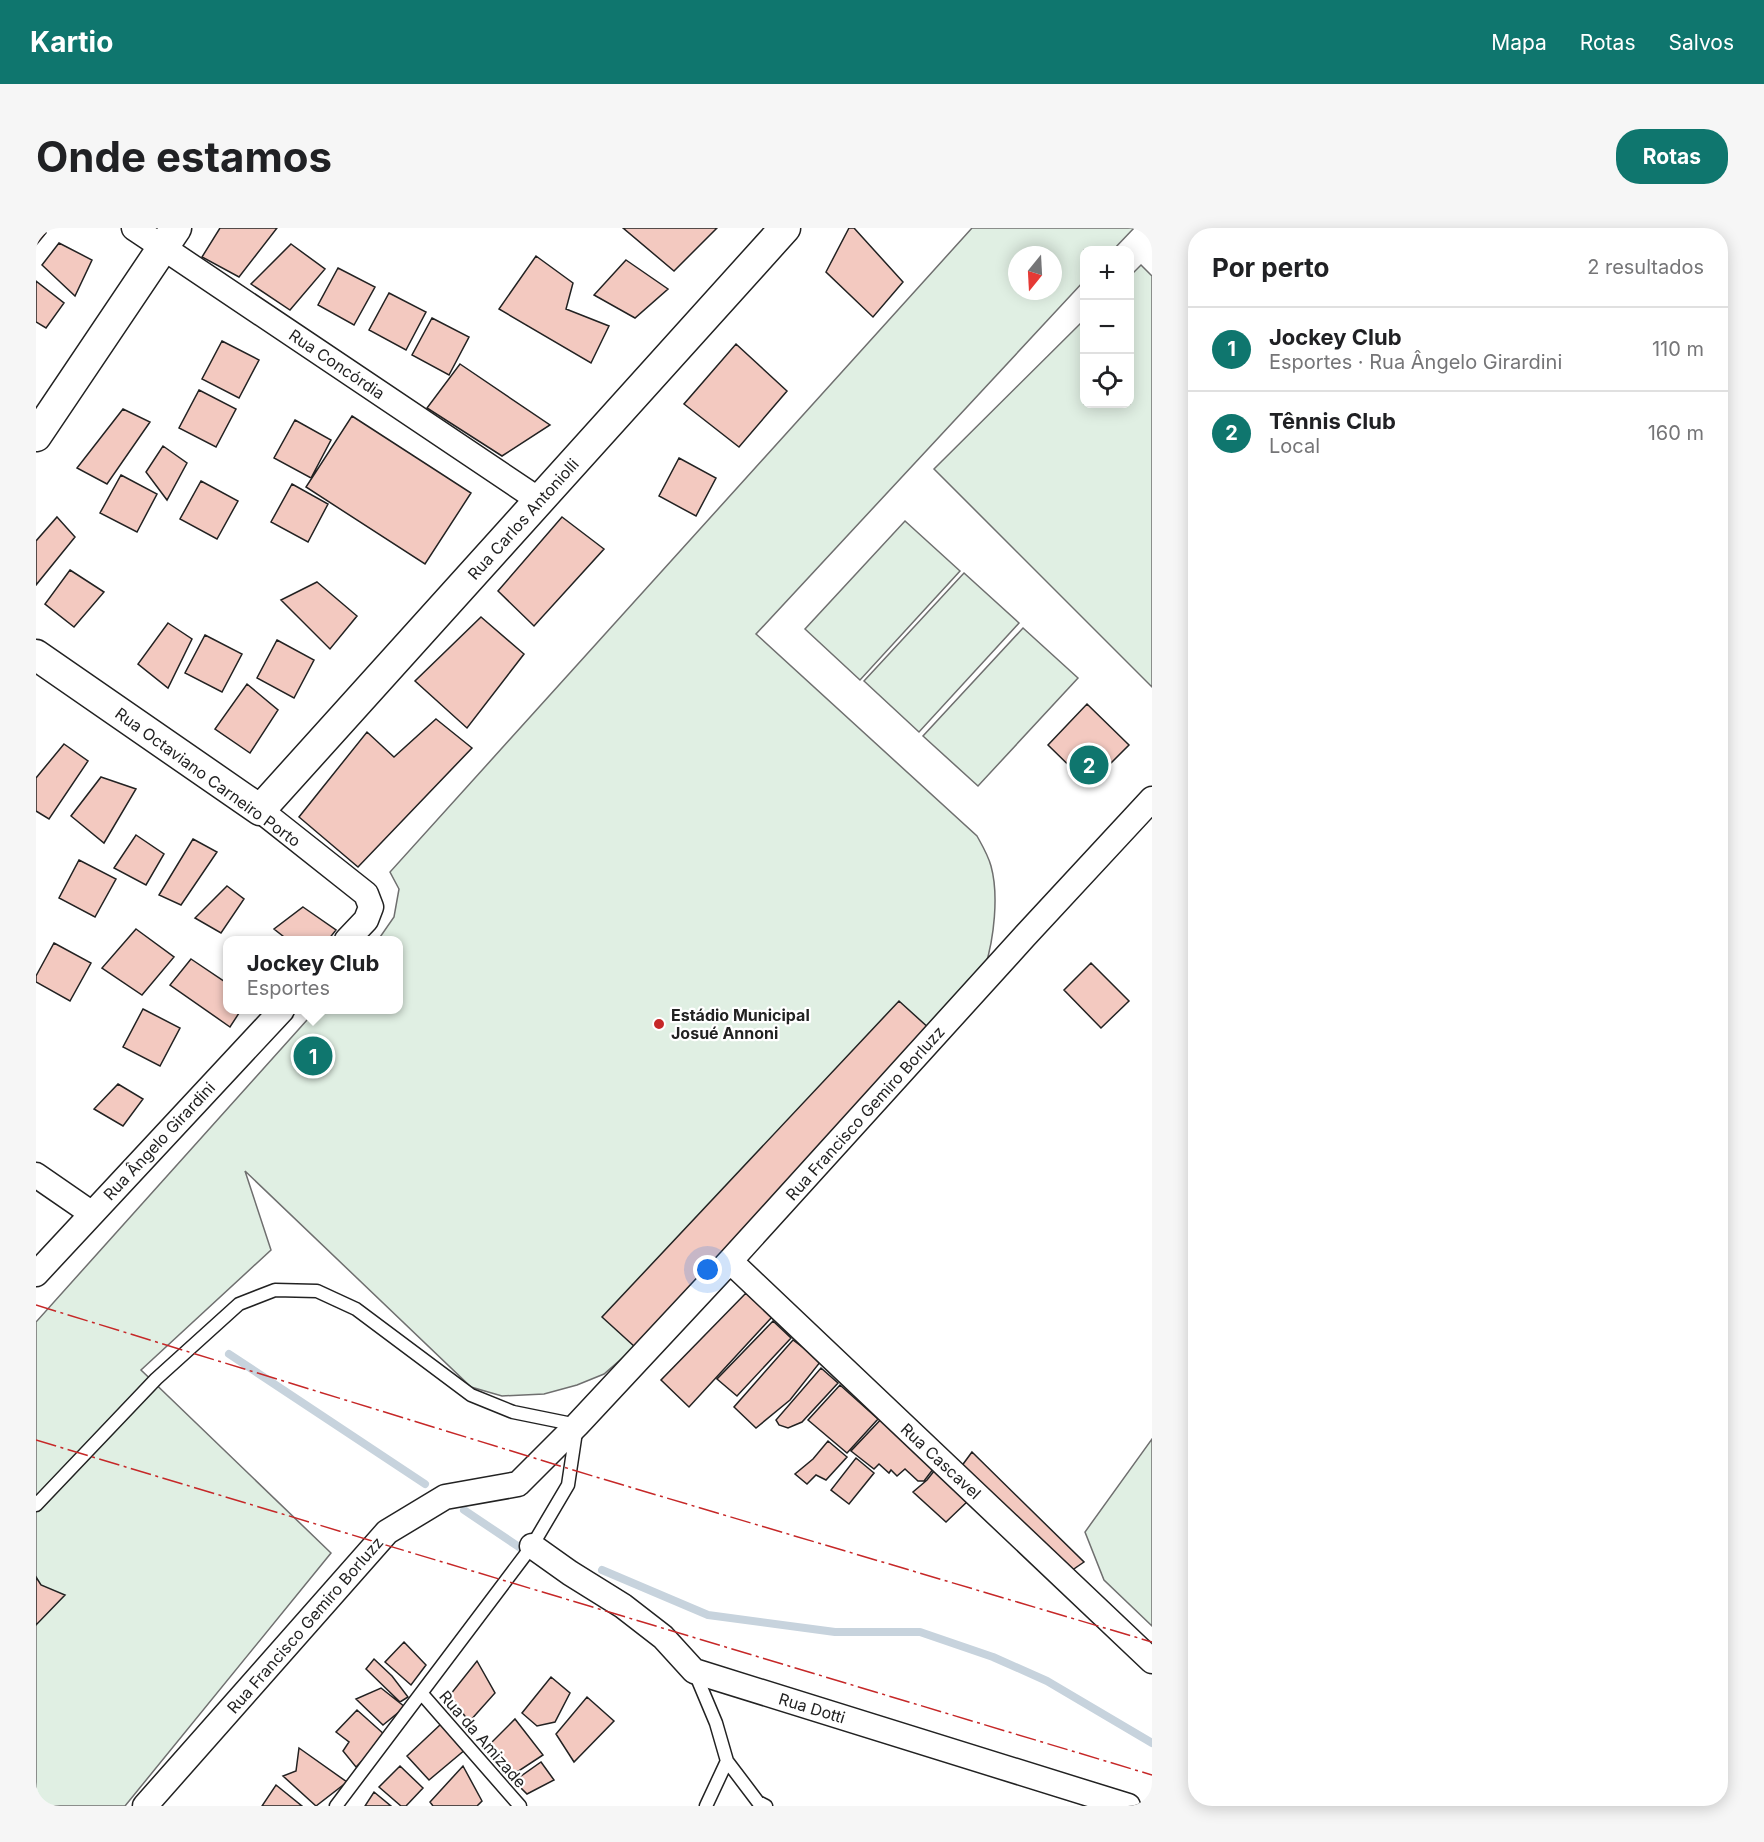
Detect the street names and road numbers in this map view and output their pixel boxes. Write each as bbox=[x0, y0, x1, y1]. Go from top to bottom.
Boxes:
street label: Rua Concórdia bbox=[285, 325, 389, 403]
street label: Rua Carlos Antoniolli bbox=[463, 454, 583, 584]
street label: Rua Octaviano Carneiro Porto bbox=[111, 703, 305, 851]
street label: Rua Francisco Gemiro Borluzz bbox=[781, 1022, 949, 1204]
street label: Rua Ângelo Girardini bbox=[99, 1078, 219, 1204]
street label: Rua Cascavel bbox=[897, 1419, 985, 1503]
street label: Rua Francisco Gemiro Borluzz bbox=[223, 1533, 387, 1717]
street label: Rua da Amizade bbox=[435, 1686, 531, 1792]
street label: Rua Dotti bbox=[776, 1688, 848, 1728]

